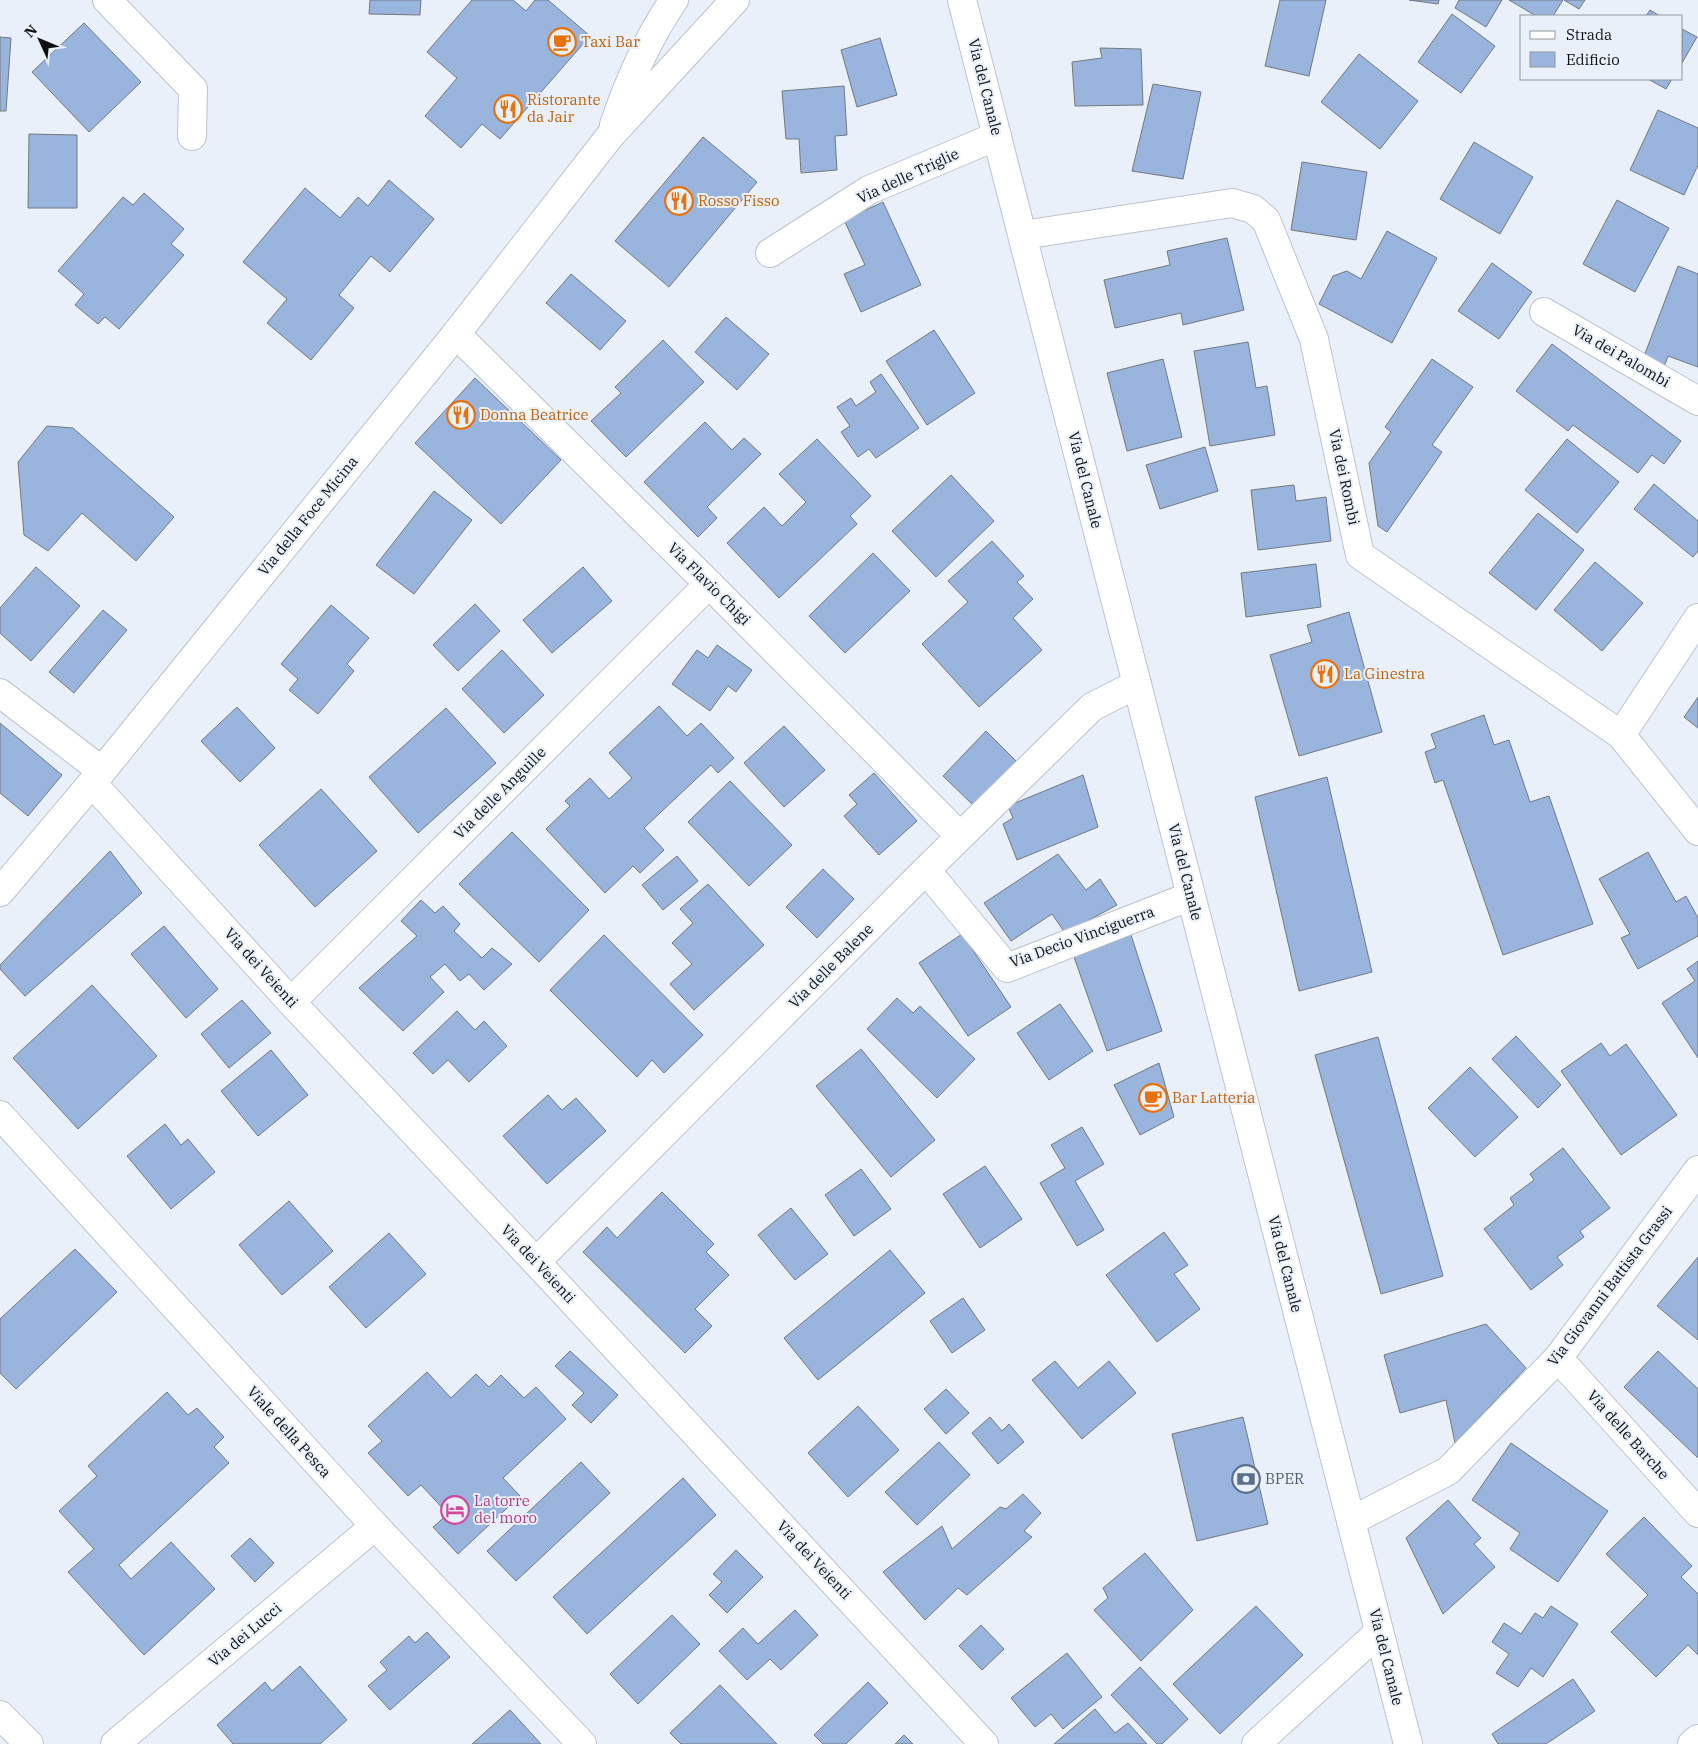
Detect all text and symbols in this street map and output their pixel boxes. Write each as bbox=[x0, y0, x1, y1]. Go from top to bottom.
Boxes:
north arrow bbox=[15, 15, 65, 65]
legend bbox=[1520, 15, 1683, 80]
text: N bbox=[20, 21, 41, 41]
text: Strada bbox=[1566, 25, 1612, 44]
cafe icon: Taxi Bar bbox=[547, 27, 577, 57]
place label: Taxi Bar bbox=[581, 32, 640, 51]
street label: Via del Canale bbox=[964, 36, 1007, 137]
text: Edificio bbox=[1566, 50, 1620, 69]
place label: Ristorante da Jair bbox=[527, 90, 601, 126]
restaurant icon: Ristorante da Jair bbox=[493, 94, 523, 124]
street label: Via delle Triglie bbox=[854, 144, 962, 207]
restaurant icon: Rosso Fisso bbox=[664, 186, 694, 216]
place label: Rosso Fisso bbox=[698, 191, 780, 210]
street label: Via dei Palombi bbox=[1569, 320, 1674, 391]
restaurant icon: Donna Beatrice bbox=[446, 400, 476, 430]
place label: Donna Beatrice bbox=[480, 405, 588, 424]
street label: Via dei Rombi bbox=[1325, 427, 1364, 527]
street label: Via del Canale bbox=[1064, 429, 1107, 530]
street label: Via della Foce Micina bbox=[254, 452, 362, 579]
street label: Via Flavio Chigi bbox=[664, 538, 755, 629]
restaurant icon: La Ginestra bbox=[1310, 659, 1340, 689]
place label: La Ginestra bbox=[1344, 664, 1425, 683]
street label: Via delle Anguille bbox=[450, 743, 550, 843]
street label: Via del Canale bbox=[1164, 821, 1207, 922]
street label: Via Decio Vinciguerra bbox=[1007, 902, 1157, 972]
street label: Via delle Balene bbox=[784, 919, 877, 1012]
street label: Via dei Veienti bbox=[221, 924, 302, 1012]
cafe icon: Bar Latteria bbox=[1138, 1083, 1168, 1113]
place label: Bar Latteria bbox=[1172, 1088, 1255, 1107]
street label: Via Giovanni Battista Grassi bbox=[1543, 1202, 1676, 1370]
street label: Via del Canale bbox=[1264, 1213, 1307, 1314]
street label: Via dei Veienti bbox=[497, 1220, 580, 1307]
street label: Viale della Pesca bbox=[243, 1382, 335, 1481]
street label: Via delle Barche bbox=[1583, 1386, 1673, 1483]
bank icon: BPER bbox=[1231, 1464, 1261, 1494]
place label: BPER bbox=[1265, 1469, 1304, 1488]
place label: La torre del moro bbox=[474, 1491, 537, 1527]
hotel icon: La torre del moro bbox=[440, 1495, 470, 1525]
street label: Via dei Veienti bbox=[773, 1516, 856, 1603]
street label: Via dei Lucci bbox=[204, 1598, 285, 1671]
street label: Via del Canale bbox=[1365, 1606, 1408, 1707]

